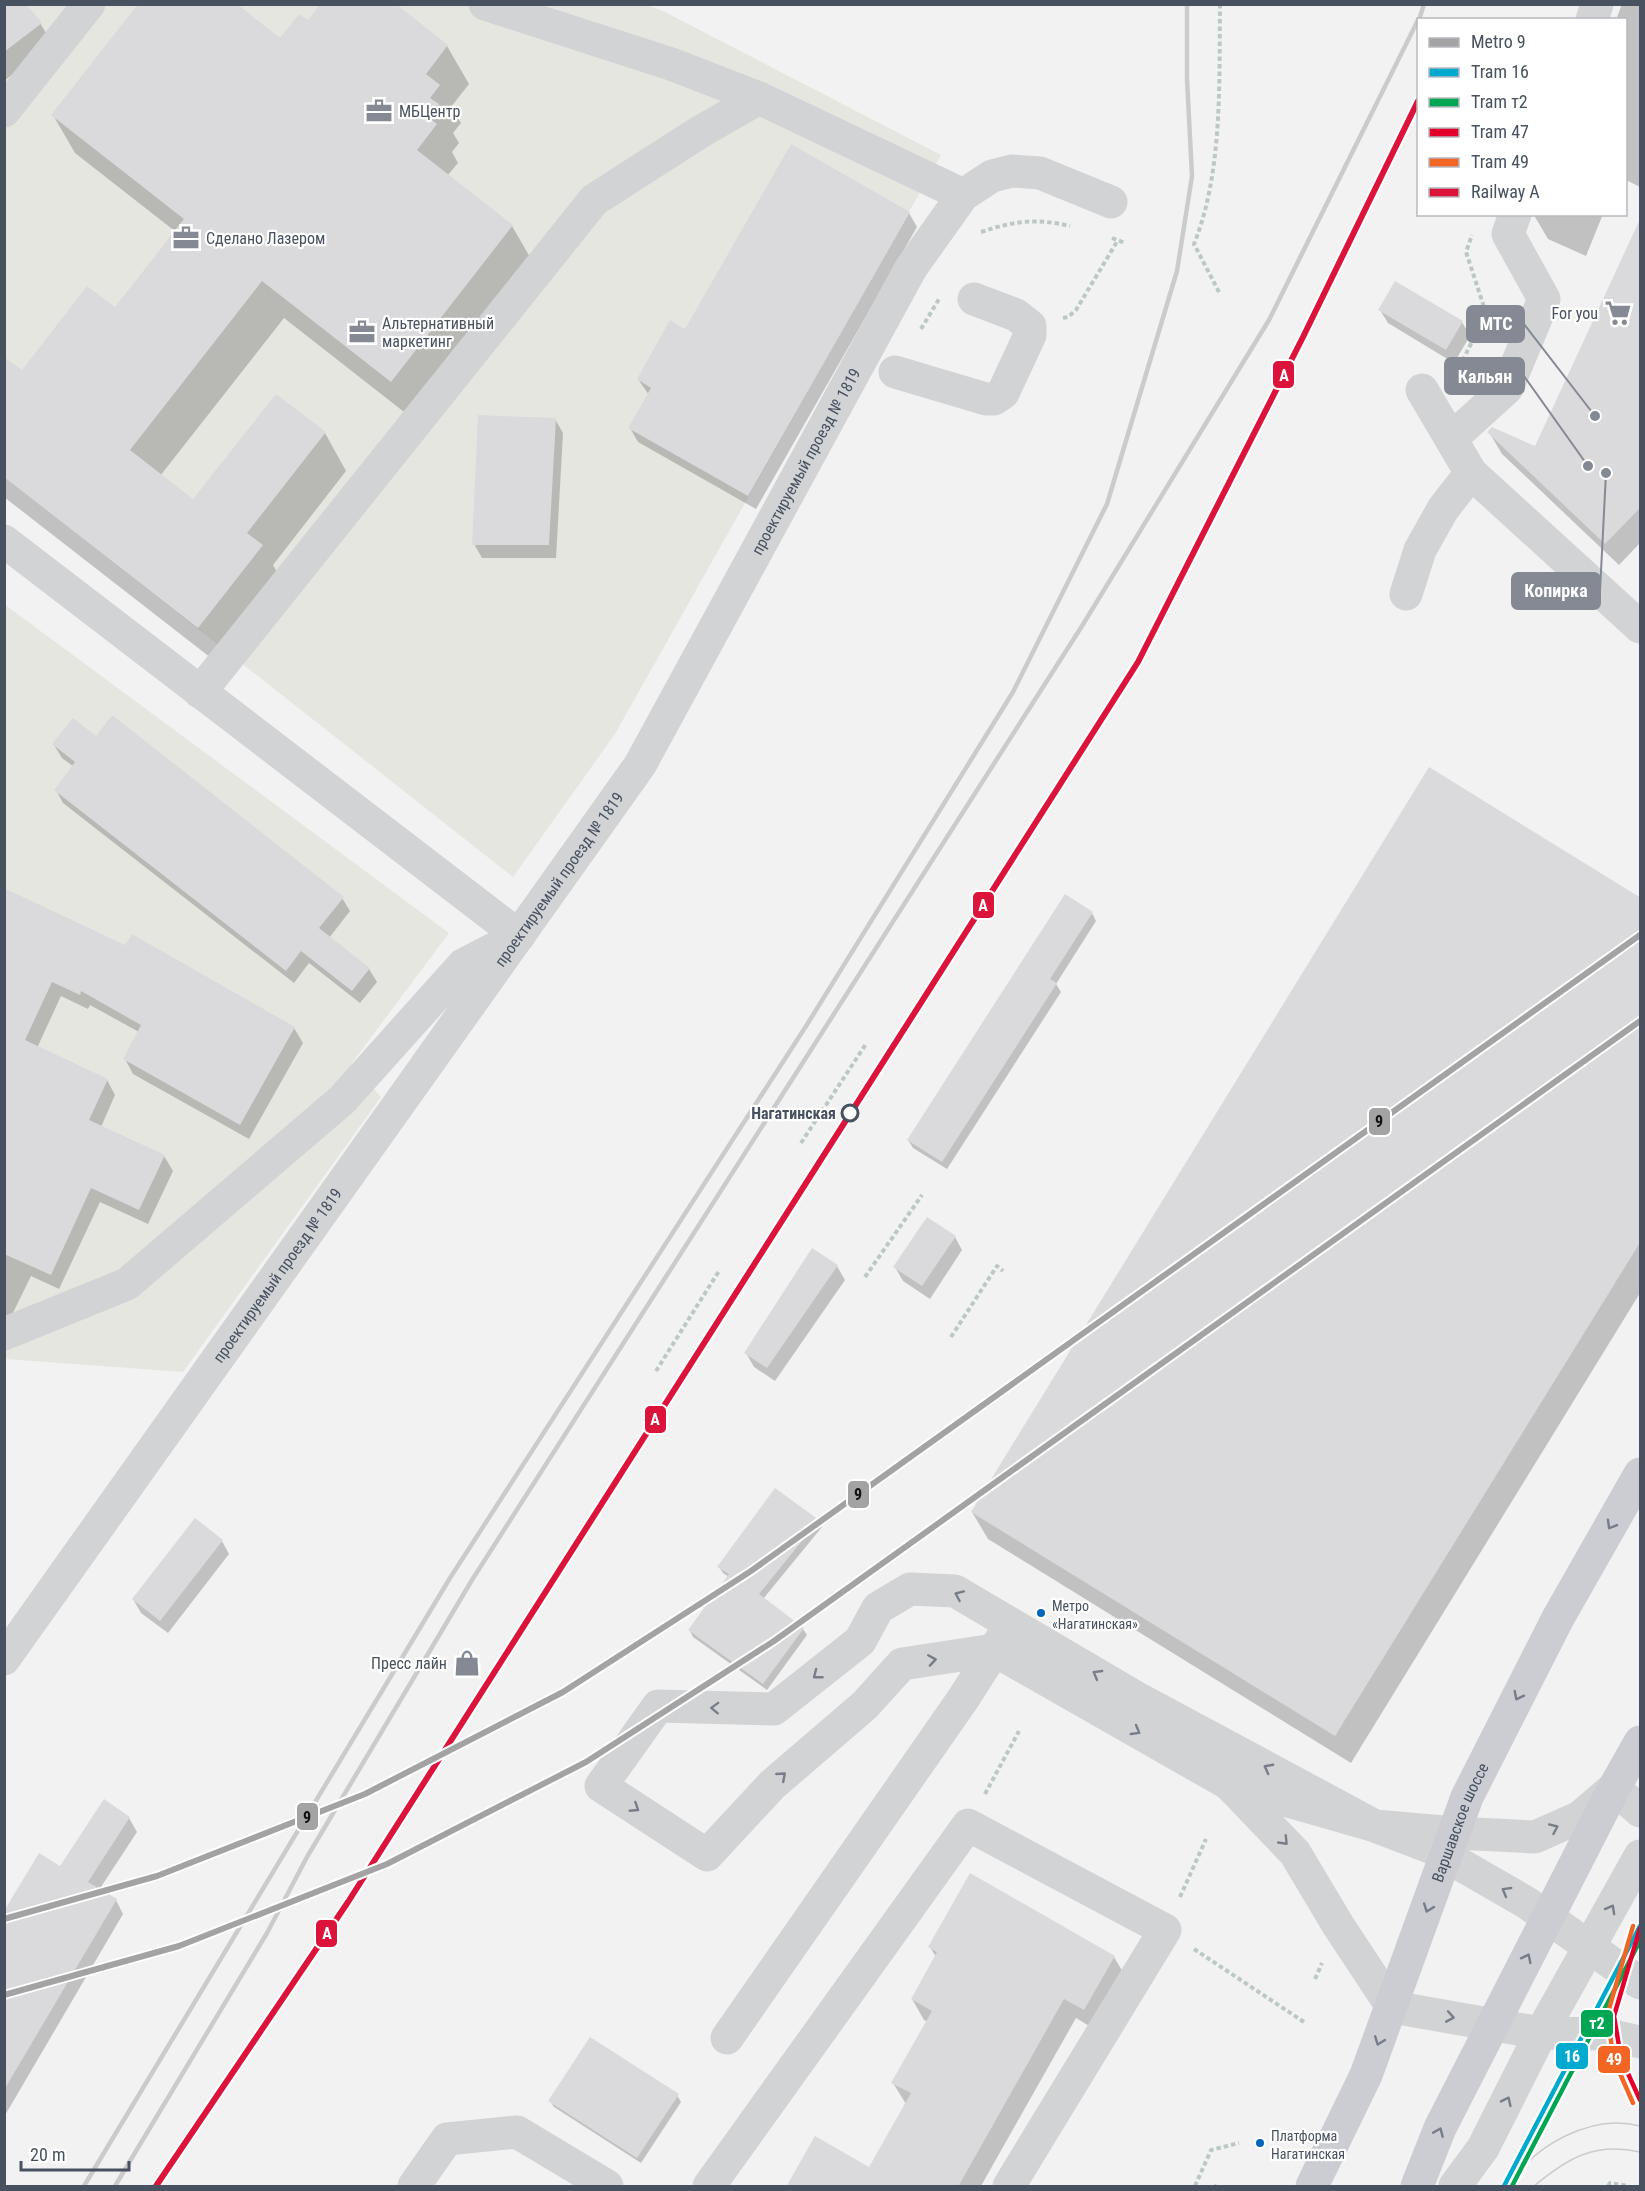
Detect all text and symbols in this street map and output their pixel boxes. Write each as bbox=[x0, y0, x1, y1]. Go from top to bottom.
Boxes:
legend bbox=[1417, 18, 1627, 216]
text: Metro 9 bbox=[1471, 31, 1526, 52]
text: Tram 16 bbox=[1471, 61, 1529, 82]
text: Tram т2 bbox=[1471, 91, 1528, 112]
office icon: МБЦентр bbox=[364, 96, 394, 126]
place label: МБЦентр bbox=[399, 102, 461, 121]
text: Tram 47 bbox=[1471, 121, 1529, 142]
text: Tram 49 bbox=[1471, 151, 1529, 172]
text: Railway A bbox=[1471, 181, 1540, 202]
office icon: Сделано Лазером bbox=[171, 223, 201, 253]
place label: Сделано Лазером bbox=[206, 229, 325, 248]
supermarket icon: For you bbox=[1603, 298, 1633, 328]
place label: For you bbox=[1552, 304, 1598, 323]
callout: МТС bbox=[1467, 306, 1524, 342]
text: МТС bbox=[1479, 313, 1513, 334]
place label: Альтернативный маркетинг bbox=[382, 314, 494, 351]
office icon: Альтернативный маркетинг bbox=[347, 317, 377, 347]
callout: Кальян bbox=[1445, 358, 1524, 394]
line badge: A bbox=[1272, 360, 1295, 389]
street label: проектируемый проезд № 1819 bbox=[747, 365, 865, 558]
text: A bbox=[1279, 366, 1289, 385]
text: Кальян bbox=[1458, 366, 1512, 387]
callout: Копирка bbox=[1512, 573, 1600, 609]
text: Копирка bbox=[1524, 580, 1588, 601]
street label: проектируемый проезд № 1819 bbox=[491, 789, 628, 970]
line badge: A bbox=[972, 891, 995, 919]
text: A bbox=[978, 896, 988, 915]
place label: Нагатинская bbox=[751, 1104, 836, 1123]
marker: Нагатинская bbox=[841, 1104, 859, 1122]
line badge: 9 bbox=[1368, 1107, 1391, 1136]
text: 9 bbox=[1375, 1112, 1383, 1131]
street label: проектируемый проезд № 1819 bbox=[209, 1185, 346, 1366]
line badge: A bbox=[644, 1405, 667, 1434]
text: A bbox=[650, 1410, 660, 1429]
line badge: 9 bbox=[847, 1480, 870, 1509]
text: 9 bbox=[854, 1485, 862, 1504]
one-way arrow bbox=[1607, 1519, 1619, 1529]
one-way arrow bbox=[955, 1590, 966, 1602]
place label: Метро «Нагатинская» bbox=[1052, 1598, 1138, 1632]
marker: Метро «Нагатинская» bbox=[1035, 1607, 1047, 1619]
shop icon: Пресс лайн bbox=[452, 1648, 482, 1678]
place label: Пресс лайн bbox=[371, 1654, 447, 1673]
one-way arrow bbox=[928, 1654, 937, 1666]
one-way arrow bbox=[813, 1668, 824, 1679]
one-way arrow bbox=[1093, 1670, 1103, 1682]
one-way arrow bbox=[1514, 1690, 1525, 1701]
one-way arrow bbox=[711, 1702, 720, 1714]
one-way arrow bbox=[1130, 1724, 1140, 1735]
street label: Варшавское шоссе bbox=[1428, 1760, 1493, 1885]
one-way arrow bbox=[1264, 1764, 1274, 1775]
one-way arrow bbox=[775, 1773, 786, 1784]
one-way arrow bbox=[629, 1800, 639, 1812]
line badge: 9 bbox=[296, 1802, 319, 1831]
text: 9 bbox=[303, 1808, 311, 1827]
one-way arrow bbox=[1548, 1824, 1559, 1836]
one-way arrow bbox=[1277, 1834, 1288, 1845]
one-way arrow bbox=[1502, 1886, 1512, 1898]
one-way arrow bbox=[1423, 1902, 1436, 1912]
one-way arrow bbox=[1604, 1905, 1615, 1915]
line badge: A bbox=[315, 1919, 338, 1948]
text: A bbox=[322, 1924, 332, 1943]
one-way arrow bbox=[1520, 1954, 1531, 1965]
line badge: т2 bbox=[1580, 2009, 1614, 2038]
one-way arrow bbox=[1445, 2010, 1455, 2023]
text: т2 bbox=[1589, 2014, 1605, 2033]
one-way arrow bbox=[1374, 2035, 1387, 2046]
line badge: 16 bbox=[1555, 2042, 1589, 2070]
line badge: 49 bbox=[1597, 2045, 1631, 2074]
text: 16 bbox=[1564, 2047, 1580, 2066]
text: 49 bbox=[1606, 2050, 1622, 2069]
one-way arrow bbox=[1500, 2097, 1512, 2108]
one-way arrow bbox=[1431, 2127, 1443, 2138]
place label: Платформа Нагатинская bbox=[1271, 2128, 1345, 2162]
scale bar bbox=[21, 2134, 129, 2172]
marker: Платформа Нагатинская bbox=[1254, 2137, 1266, 2149]
text: 20 m bbox=[30, 2144, 65, 2165]

